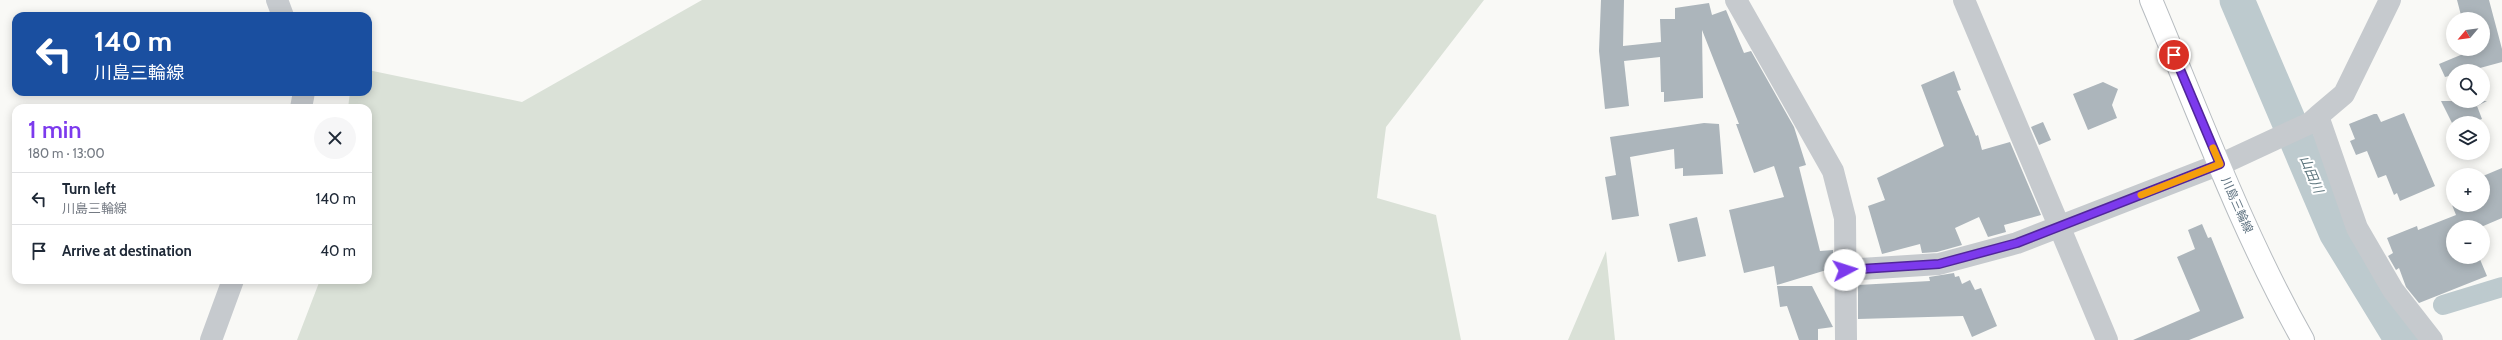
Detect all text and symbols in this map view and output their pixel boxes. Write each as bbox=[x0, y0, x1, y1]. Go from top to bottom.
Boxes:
north arrow bbox=[2446, 12, 2490, 56]
map controls bbox=[2446, 12, 2490, 264]
text: 140 m bbox=[94, 24, 172, 58]
icon: left bbox=[28, 28, 80, 80]
pin bbox=[2157, 38, 2191, 72]
icon: arrive bbox=[2163, 44, 2185, 66]
text: 川島三輪線 bbox=[94, 62, 184, 84]
button: search bbox=[2446, 64, 2490, 108]
text: 1 min bbox=[28, 115, 82, 144]
button: layers bbox=[2446, 116, 2490, 160]
button: close bbox=[314, 117, 356, 159]
text: 180 m · 13:00 bbox=[28, 145, 105, 161]
water label: 山田川 bbox=[2297, 153, 2328, 197]
button: + bbox=[2446, 168, 2490, 212]
street label: 川島三輪線 bbox=[2218, 174, 2257, 235]
text: Turn left bbox=[62, 180, 116, 198]
icon: left bbox=[28, 188, 50, 210]
text: 140 m bbox=[315, 190, 356, 208]
text: 川島三輪線 bbox=[62, 200, 127, 216]
button: − bbox=[2446, 220, 2490, 264]
icon: arrive bbox=[28, 240, 50, 262]
text: Arrive at destination bbox=[62, 242, 192, 260]
text: 40 m bbox=[320, 242, 356, 260]
position arrow bbox=[1824, 249, 1866, 291]

